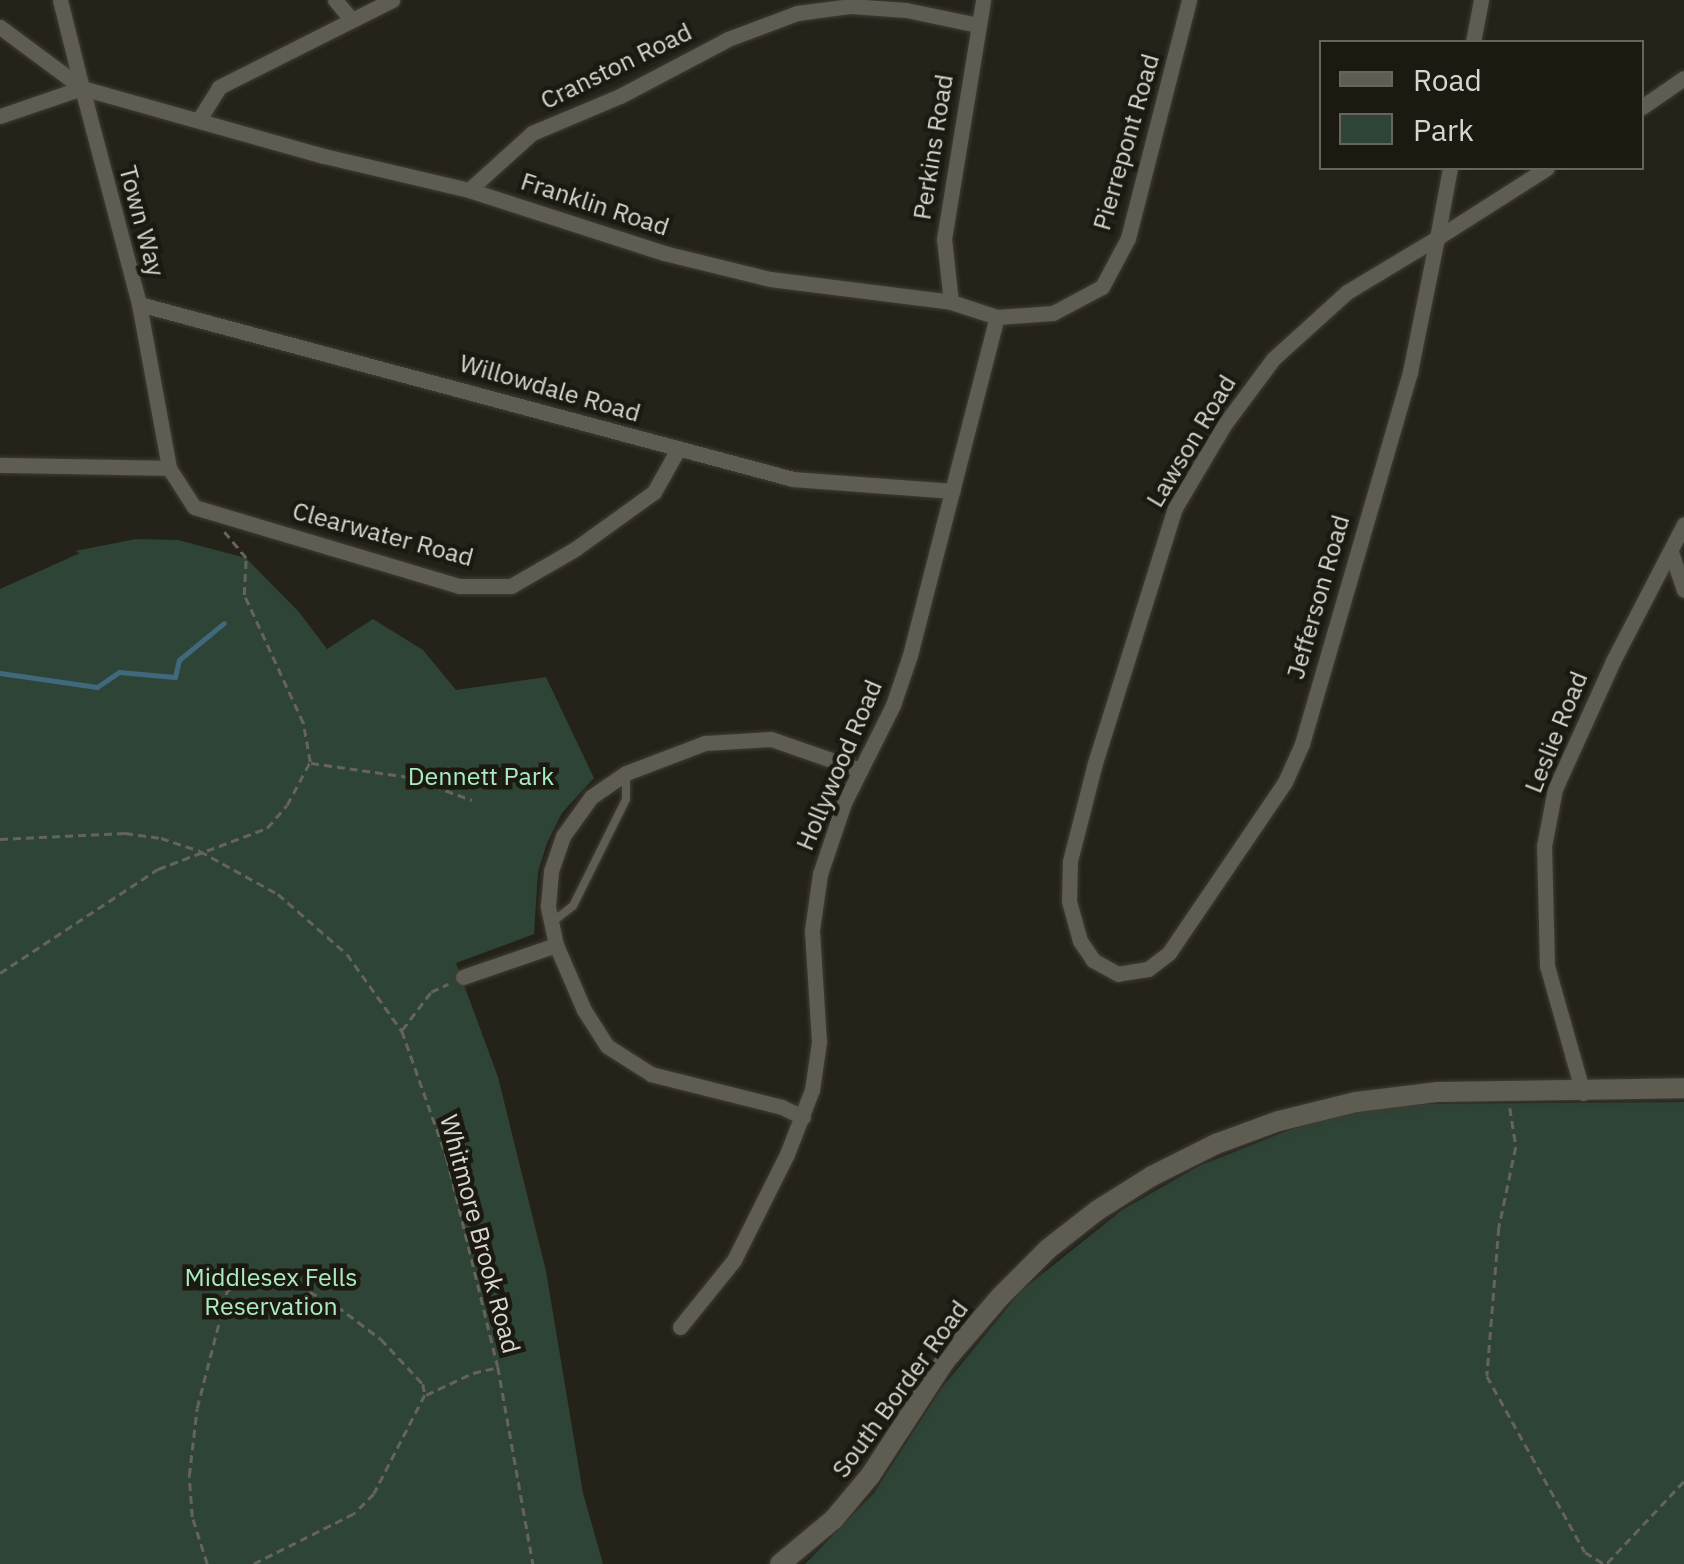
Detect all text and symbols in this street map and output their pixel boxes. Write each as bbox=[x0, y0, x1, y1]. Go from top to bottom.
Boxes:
street label: Cranston Road bbox=[536, 16, 696, 116]
legend bbox=[1319, 40, 1644, 170]
street label: Pierrepont Road bbox=[1087, 50, 1165, 234]
text: Road bbox=[1413, 60, 1482, 99]
street label: Perkins Road bbox=[907, 72, 959, 222]
text: Park bbox=[1413, 110, 1474, 149]
street label: Town Way bbox=[113, 162, 171, 280]
street label: Franklin Road bbox=[517, 166, 673, 242]
street label: Willowdale Road bbox=[456, 348, 644, 428]
street label: Lawson Road bbox=[1140, 370, 1242, 512]
street label: Clearwater Road bbox=[289, 495, 477, 573]
street label: Jefferson Road bbox=[1280, 512, 1356, 682]
street label: Leslie Road bbox=[1518, 667, 1594, 797]
street label: Hollywood Road bbox=[790, 675, 888, 855]
park label: Dennett Park bbox=[408, 761, 554, 791]
street label: Whitmore Brook Road bbox=[434, 1111, 526, 1357]
park label: Middlesex Fells Reservation bbox=[185, 1263, 357, 1322]
street label: South Border Road bbox=[826, 1295, 974, 1483]

